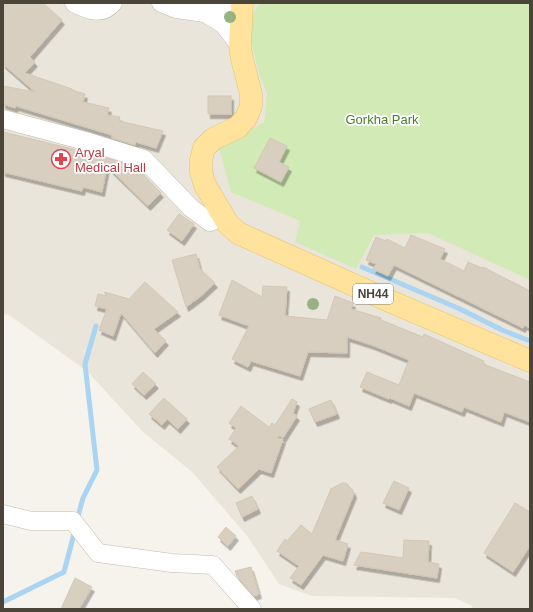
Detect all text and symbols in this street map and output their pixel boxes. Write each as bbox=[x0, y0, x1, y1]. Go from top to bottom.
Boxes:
park label: Gorkha Park bbox=[346, 112, 419, 127]
place label: Aryal Medical Hall bbox=[75, 145, 146, 175]
pharmacy icon: Aryal Medical Hall bbox=[50, 148, 72, 170]
road number: NH44 bbox=[353, 284, 393, 304]

